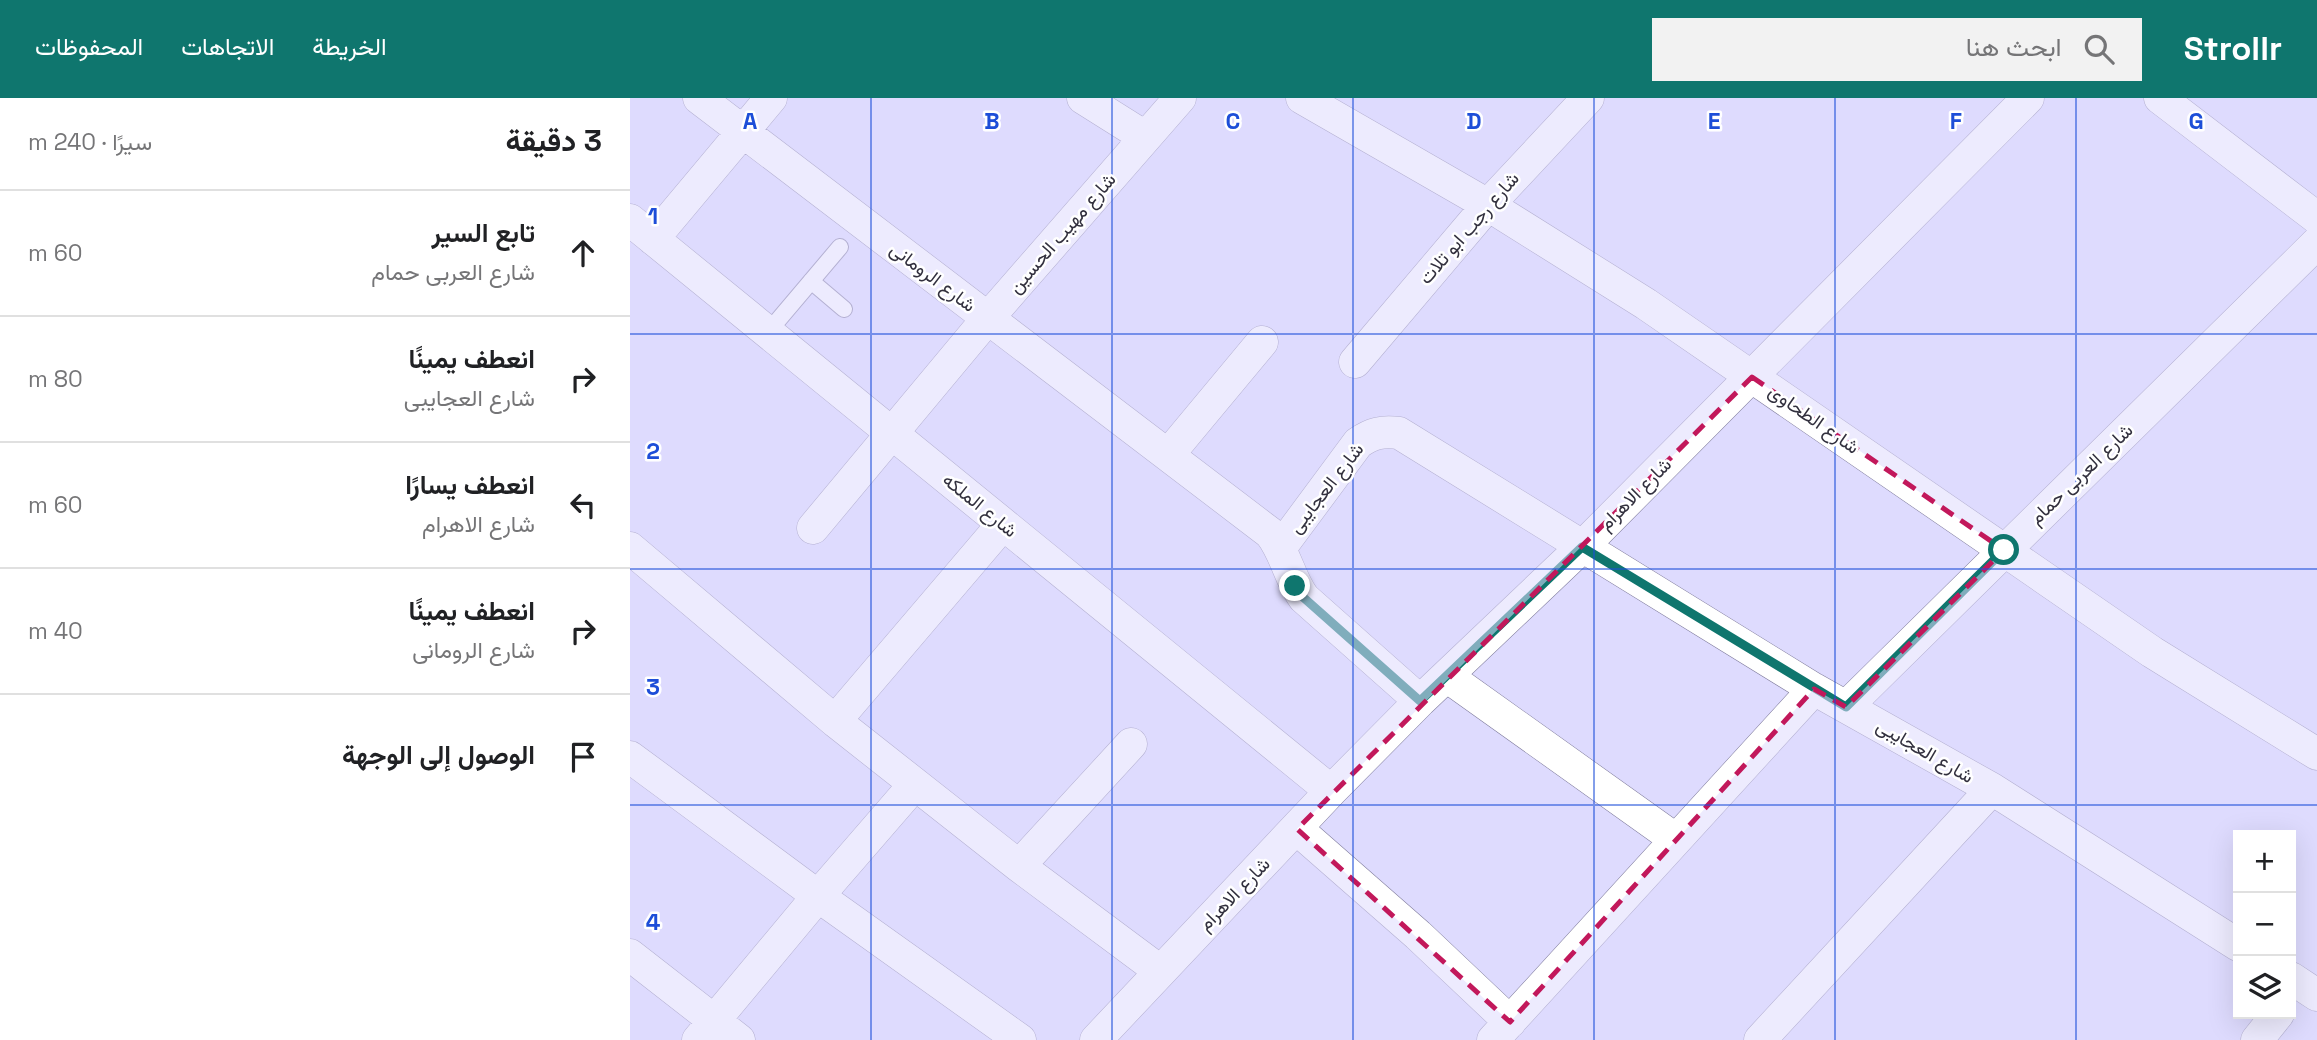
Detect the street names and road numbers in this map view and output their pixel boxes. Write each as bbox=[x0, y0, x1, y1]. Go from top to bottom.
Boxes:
street label: شارع مهيب الحسين bbox=[1003, 167, 1121, 299]
street label: شارع رجب ابو تلات bbox=[1413, 167, 1525, 289]
street label: شارع الرومانى bbox=[885, 237, 981, 317]
street label: شارع الطحاوى bbox=[1764, 378, 1864, 460]
street label: شارع العربى حمام bbox=[2024, 418, 2138, 530]
street label: شارع العجايبى bbox=[1283, 438, 1369, 538]
street label: شارع الاهرام bbox=[1593, 452, 1677, 536]
street label: شارع الملكه bbox=[937, 467, 1023, 543]
street label: شارع العجايبى bbox=[1872, 713, 1978, 789]
street label: شارع الاهرام bbox=[1193, 852, 1275, 936]

